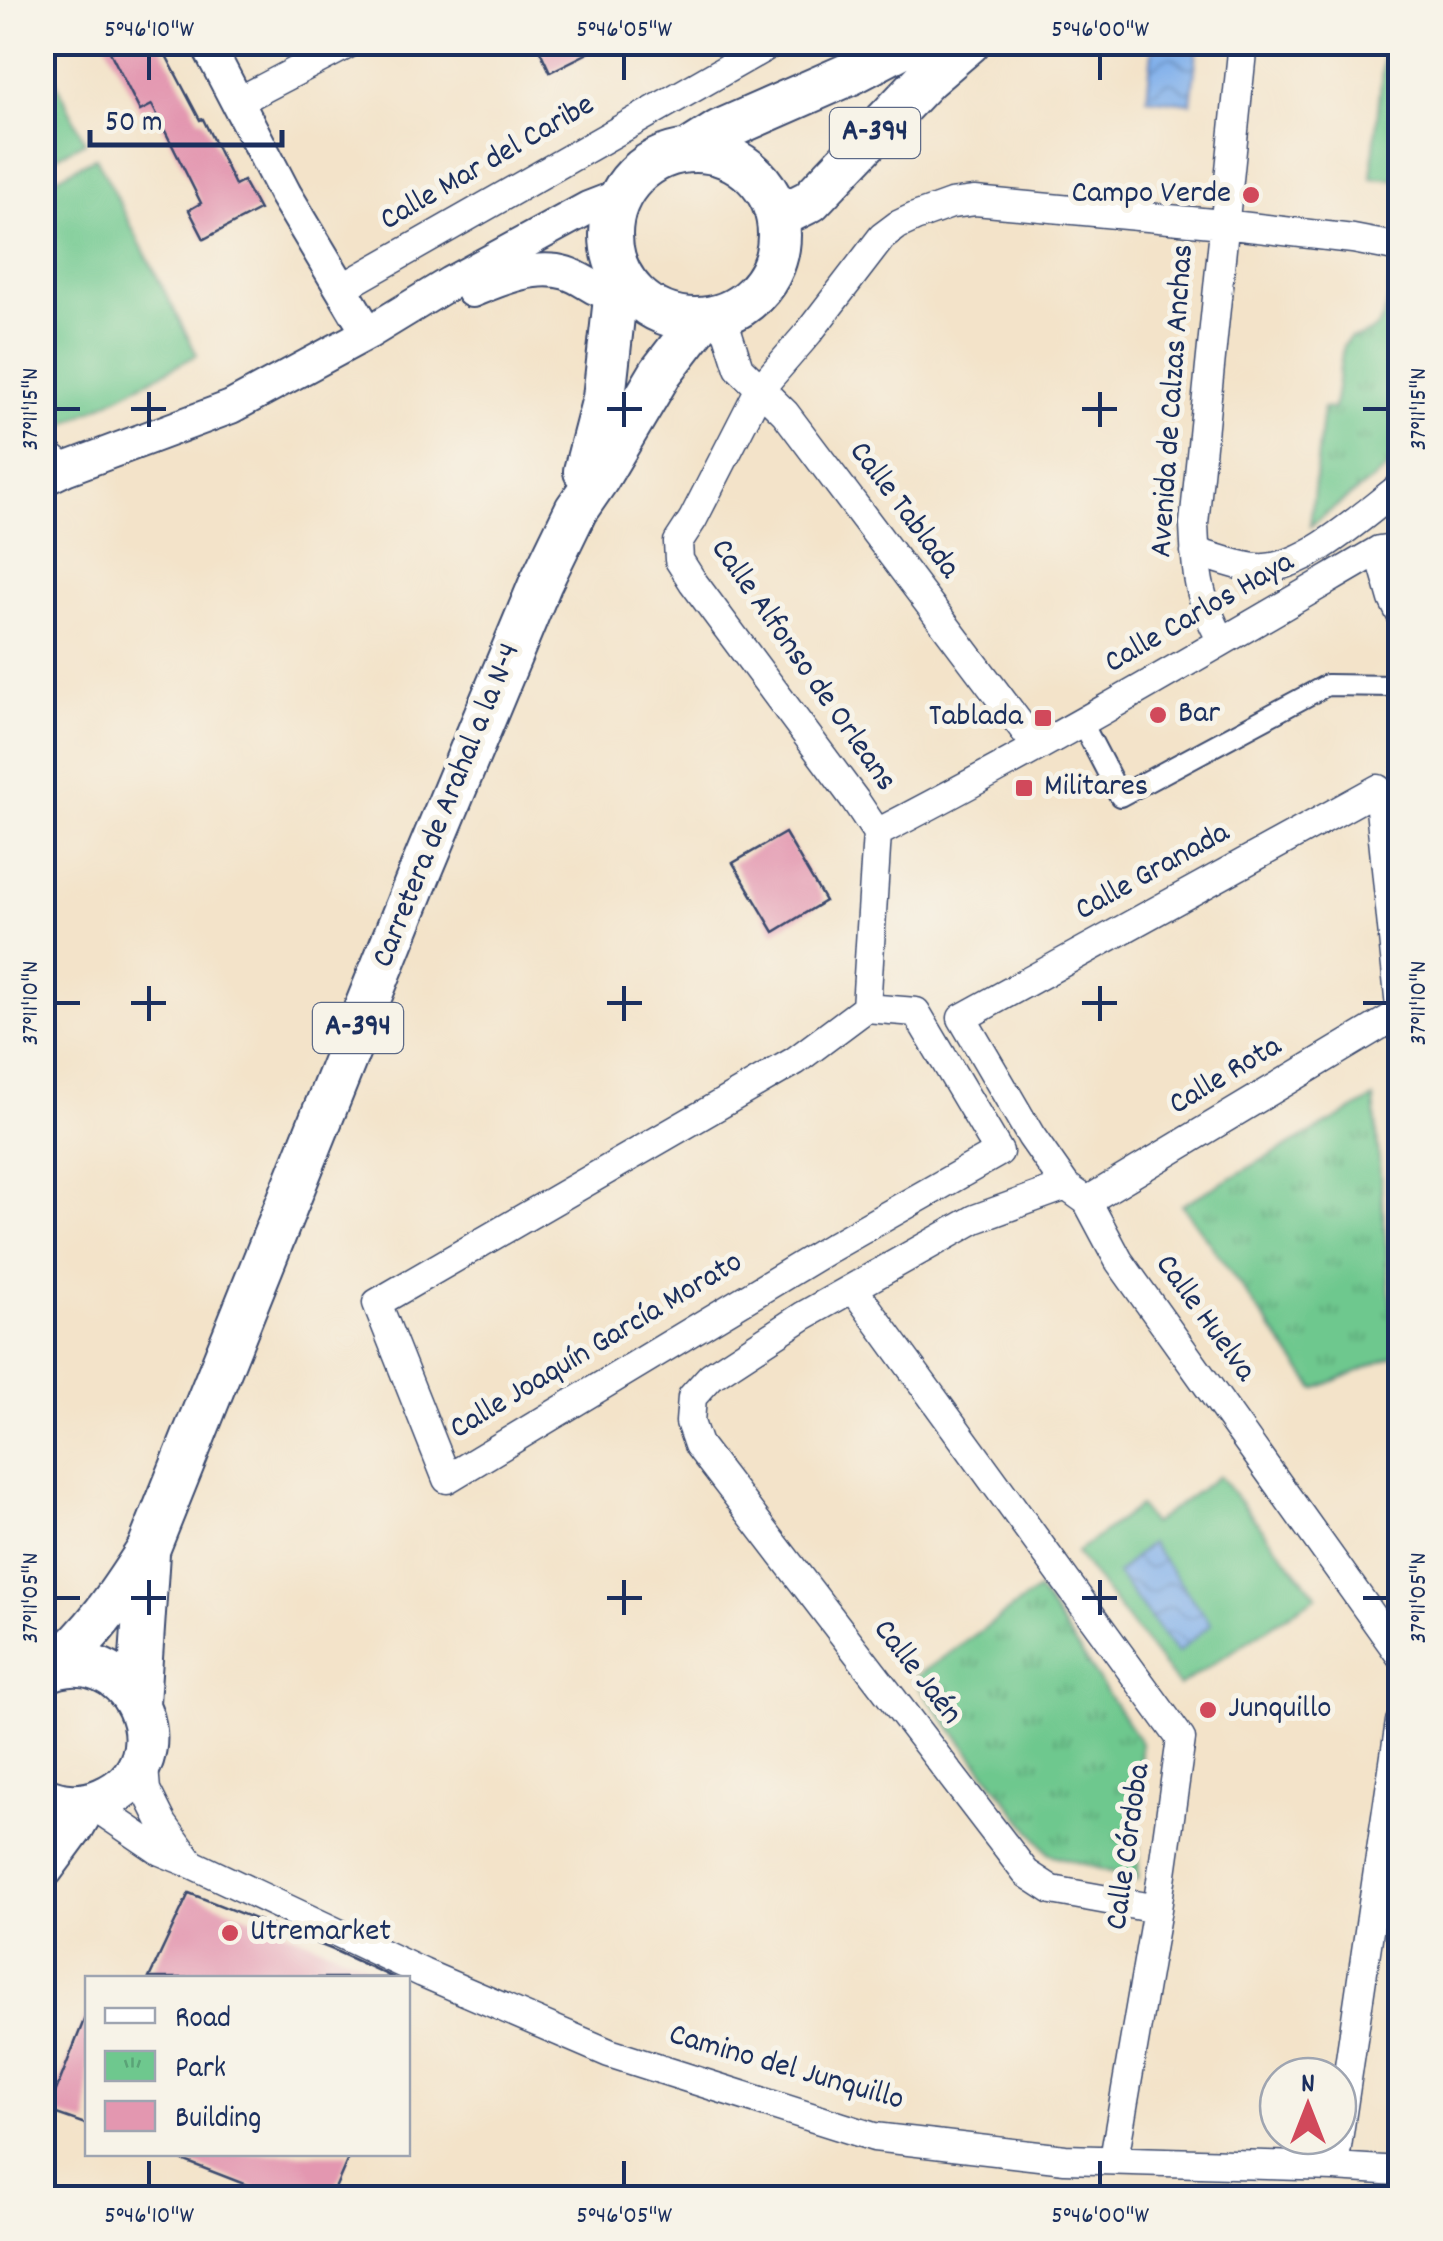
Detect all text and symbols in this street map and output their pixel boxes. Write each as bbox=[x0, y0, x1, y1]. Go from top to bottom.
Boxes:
text: 5°46'10"W bbox=[104, 13, 194, 49]
text: 5°46'05"W bbox=[576, 13, 672, 49]
text: 5°46'00"W bbox=[1051, 13, 1149, 49]
street label: Calle Mar del Caribe bbox=[372, 84, 604, 244]
scale bar bbox=[90, 85, 282, 147]
text: 50 m bbox=[105, 103, 163, 146]
road number: A-394 bbox=[830, 108, 920, 158]
place label: Campo Verde bbox=[1071, 172, 1231, 218]
marker: Campo Verde bbox=[1240, 184, 1262, 206]
street label: Avenida de Calzas Anchas bbox=[1140, 243, 1208, 559]
text: 37°11'15"N bbox=[14, 368, 50, 450]
text: 37°11'15"N bbox=[1402, 368, 1438, 450]
street label: Calle Tablada bbox=[836, 433, 971, 590]
street label: Calle Alfonso de Orleans bbox=[697, 530, 907, 802]
street label: Calle Carlos Haya bbox=[1097, 541, 1304, 687]
street label: Carretera de Arahal a la N-4 bbox=[362, 637, 534, 975]
place label: Bar bbox=[1178, 692, 1220, 738]
place label: Tablada bbox=[929, 695, 1024, 741]
marker: Bar bbox=[1147, 704, 1169, 726]
marker: Tablada bbox=[1032, 707, 1054, 729]
place label: Militares bbox=[1044, 765, 1148, 811]
marker: Militares bbox=[1013, 777, 1035, 799]
street label: Calle Granada bbox=[1067, 811, 1239, 934]
text: 37°11'10"N bbox=[14, 961, 50, 1045]
text: 37°11'10"N bbox=[1402, 961, 1438, 1045]
road number: A-394 bbox=[313, 1003, 403, 1053]
street label: Calle Rota bbox=[1161, 1025, 1292, 1129]
street label: Calle Joaquín García Morato bbox=[442, 1241, 752, 1453]
street label: Calle Huelva bbox=[1142, 1246, 1267, 1393]
text: 37°11'05"N bbox=[14, 1552, 50, 1644]
text: 37°11'05"N bbox=[1402, 1552, 1438, 1644]
street label: Calle Jaén bbox=[860, 1610, 972, 1736]
place label: Junquillo bbox=[1228, 1687, 1332, 1733]
marker: Junquillo bbox=[1197, 1699, 1219, 1721]
street label: Calle Córdoba bbox=[1096, 1760, 1165, 1933]
place label: Utremarket bbox=[250, 1910, 391, 1956]
marker: Utremarket bbox=[219, 1922, 241, 1944]
legend bbox=[85, 1976, 410, 2156]
text: Road bbox=[175, 1999, 231, 2042]
street label: Camino del Junquillo bbox=[663, 2013, 909, 2125]
text: Park bbox=[175, 2049, 226, 2092]
north arrow bbox=[1258, 2056, 1358, 2156]
text: N bbox=[1301, 2066, 1315, 2106]
text: Building bbox=[175, 2099, 261, 2142]
text: 5°46'10"W bbox=[104, 2199, 194, 2235]
text: 5°46'05"W bbox=[576, 2199, 672, 2235]
text: 5°46'00"W bbox=[1051, 2199, 1149, 2235]

